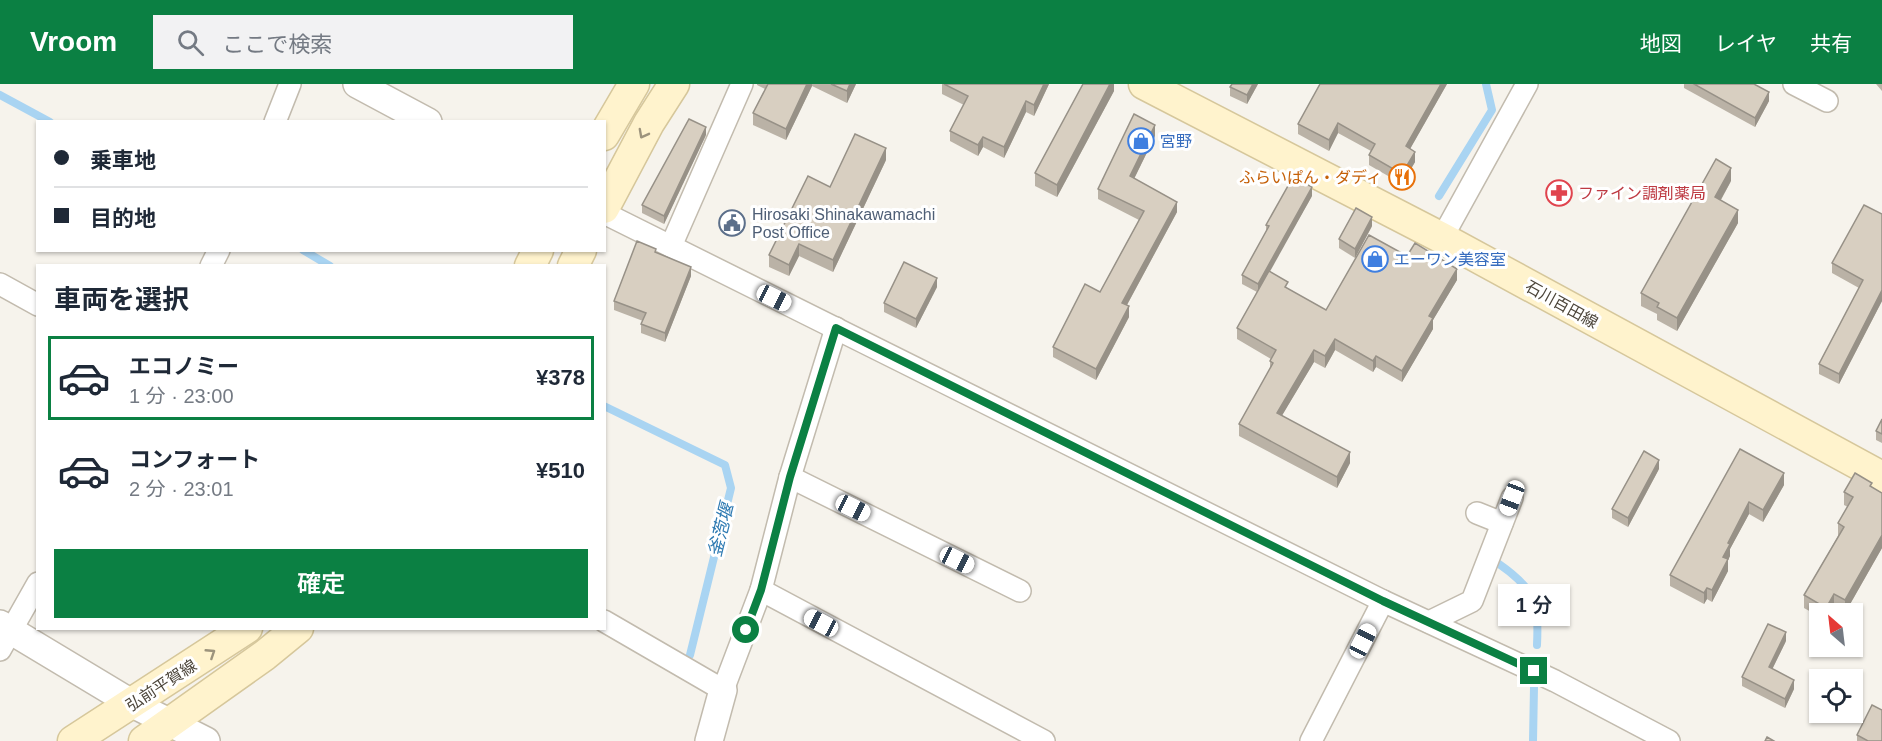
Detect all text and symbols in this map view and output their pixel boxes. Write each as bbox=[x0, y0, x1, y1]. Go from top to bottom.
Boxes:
search box bbox=[153, 15, 573, 69]
text: Vroom bbox=[30, 26, 117, 57]
icon: search bbox=[174, 26, 207, 59]
text: ここで検索 bbox=[222, 32, 332, 57]
text: 地図 bbox=[1640, 32, 1682, 55]
text: レイヤ bbox=[1715, 32, 1777, 55]
text: 共有 bbox=[1810, 32, 1852, 55]
shop icon: 宮野 bbox=[1126, 126, 1156, 156]
one-way arrow bbox=[639, 127, 651, 138]
place label: 宮野 bbox=[1160, 133, 1192, 150]
text: 乗車地 bbox=[90, 148, 156, 173]
restaurant icon: ふらいぱん・ダディ bbox=[1387, 162, 1417, 192]
place label: ふらいぱん・ダディ bbox=[1239, 169, 1382, 186]
pharmacy icon: ファイン調剤薬局 bbox=[1544, 178, 1574, 208]
place label: ファイン調剤薬局 bbox=[1578, 185, 1706, 202]
text: 目的地 bbox=[90, 206, 156, 231]
place label: Hirosaki Shinakawamachi Post Office bbox=[752, 206, 935, 241]
public building icon: Hirosaki Shinakawamachi Post Office bbox=[717, 208, 747, 238]
shop icon: エーワン美容室 bbox=[1360, 244, 1390, 274]
place label: エーワン美容室 bbox=[1394, 251, 1506, 268]
street label: 石川百田線 bbox=[1523, 278, 1601, 331]
car bbox=[754, 282, 794, 314]
text: 車両を選択 bbox=[54, 285, 189, 315]
icon: car bbox=[57, 351, 111, 405]
text: エコノミー bbox=[129, 354, 239, 379]
text: ¥378 bbox=[536, 365, 585, 390]
text: 1 分 · 23:00 bbox=[129, 385, 234, 407]
icon: car bbox=[57, 444, 111, 498]
text: コンフォート bbox=[129, 447, 260, 472]
text: ¥510 bbox=[536, 458, 585, 483]
text: 2 分 · 23:01 bbox=[129, 478, 234, 500]
car bbox=[1497, 478, 1527, 518]
car bbox=[833, 492, 873, 524]
water label: 釜萢堰 bbox=[705, 498, 738, 559]
car bbox=[937, 544, 977, 576]
button: 確定 bbox=[54, 549, 588, 618]
callout: 1 分 bbox=[1498, 584, 1570, 626]
text: 1 分 bbox=[1516, 594, 1552, 616]
north arrow bbox=[1809, 603, 1863, 657]
map controls bbox=[1809, 603, 1863, 723]
car bbox=[801, 607, 841, 639]
route start bbox=[732, 616, 759, 643]
car bbox=[1347, 621, 1379, 661]
one-way arrow bbox=[204, 649, 215, 660]
street label: 弘前平賀線 bbox=[123, 657, 199, 714]
route end bbox=[1520, 657, 1547, 684]
button: locate bbox=[1809, 669, 1863, 723]

